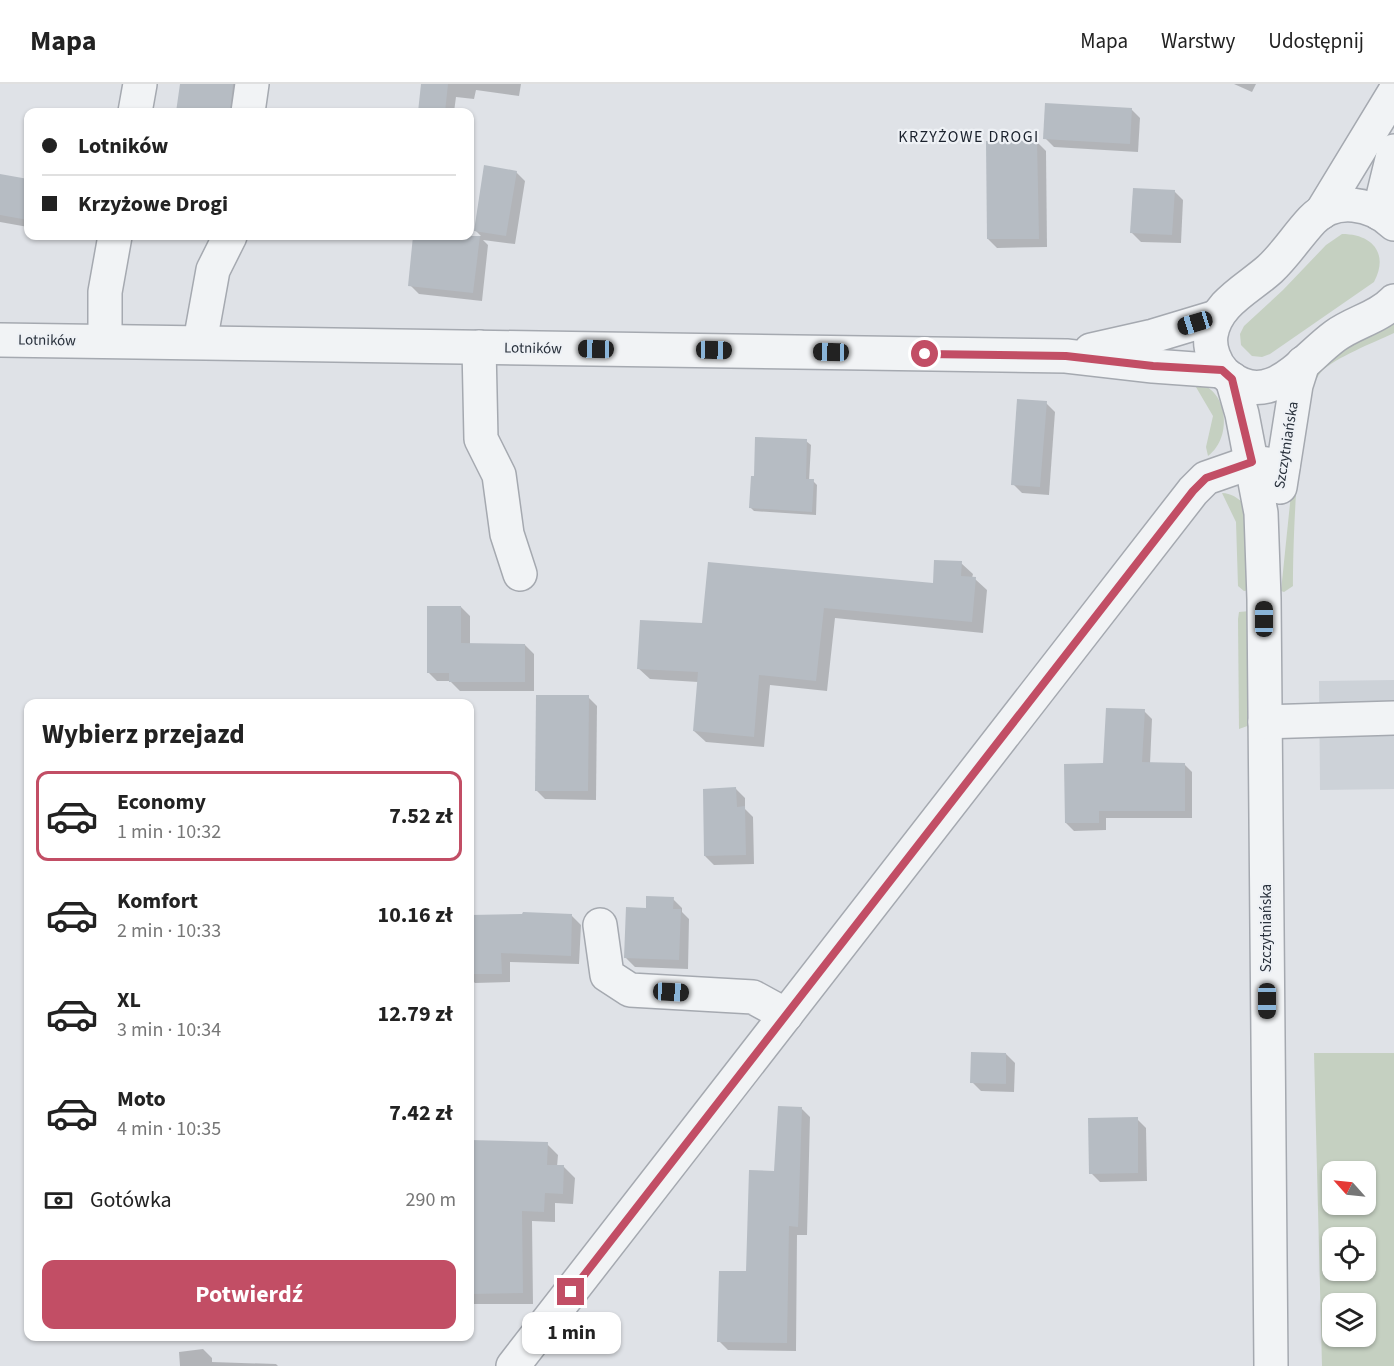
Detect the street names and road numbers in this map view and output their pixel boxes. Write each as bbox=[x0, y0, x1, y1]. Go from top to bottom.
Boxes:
street label: Lotników bbox=[18, 329, 76, 352]
street label: Lotników bbox=[504, 337, 562, 360]
street label: Szczytniańska bbox=[1269, 400, 1304, 490]
street label: Szczytniańska bbox=[1256, 884, 1277, 972]

